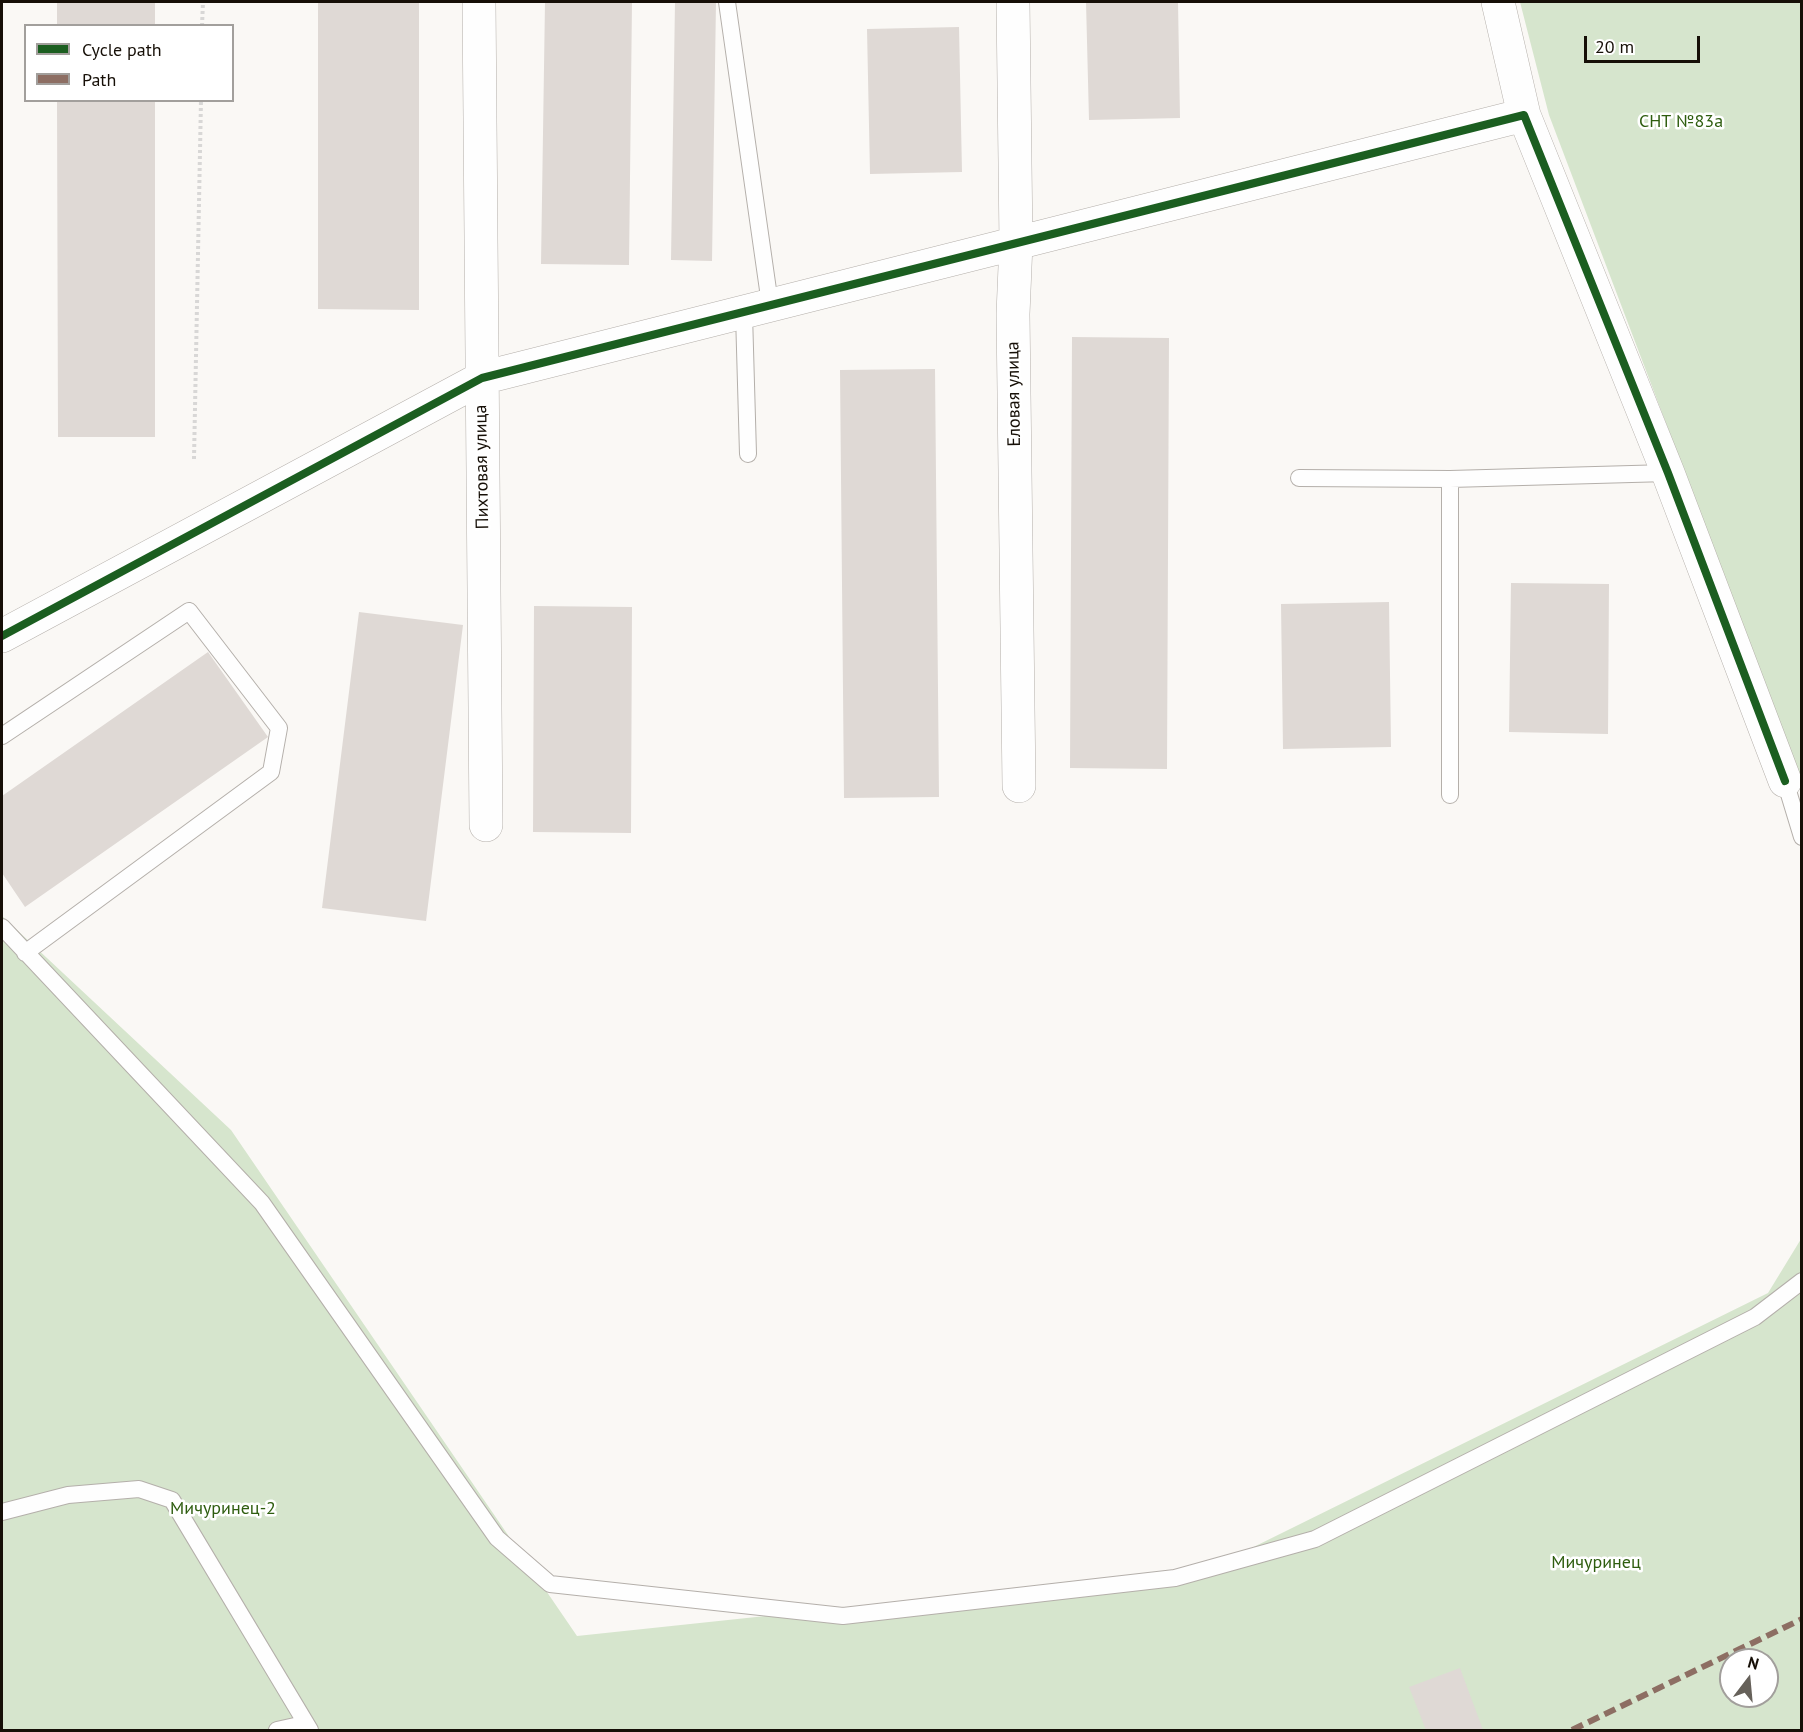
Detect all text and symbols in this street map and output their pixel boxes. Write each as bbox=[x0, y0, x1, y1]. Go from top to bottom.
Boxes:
legend bbox=[24, 24, 234, 102]
scale bar bbox=[1587, 24, 1702, 62]
text: 20 m bbox=[1595, 35, 1634, 58]
text: Cycle path bbox=[82, 38, 162, 61]
text: Path bbox=[82, 68, 116, 91]
park label: СНТ №83а bbox=[1639, 111, 1723, 133]
street label: Еловая улица bbox=[1002, 341, 1026, 447]
street label: Пихтовая улица bbox=[470, 405, 494, 529]
park label: Мичуринец-2 bbox=[170, 1498, 276, 1520]
park label: Мичуринец bbox=[1551, 1552, 1641, 1574]
north arrow bbox=[1719, 1648, 1779, 1708]
text: N bbox=[1746, 1652, 1761, 1674]

